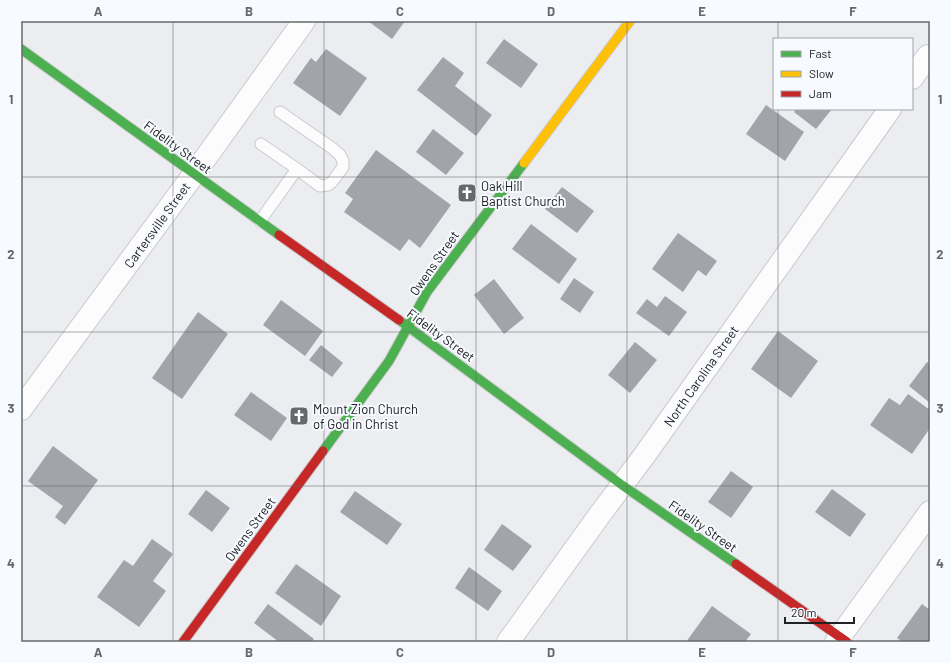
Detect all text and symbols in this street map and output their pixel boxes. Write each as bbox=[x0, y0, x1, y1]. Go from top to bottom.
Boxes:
text: A bbox=[94, 3, 103, 19]
text: B bbox=[245, 3, 253, 19]
text: C bbox=[396, 3, 404, 19]
text: D bbox=[547, 3, 555, 19]
text: E bbox=[698, 3, 706, 19]
text: F bbox=[849, 3, 857, 19]
legend bbox=[773, 38, 913, 110]
text: Fast bbox=[809, 46, 832, 60]
text: Slow bbox=[809, 66, 834, 80]
text: Jam bbox=[809, 86, 832, 100]
text: 1 bbox=[9, 91, 13, 107]
text: 1 bbox=[938, 91, 942, 107]
street label: Fidelity Street bbox=[141, 117, 215, 177]
place label: Oak Hill Baptist Church bbox=[481, 178, 565, 209]
street label: Cartersville Street bbox=[121, 179, 193, 271]
church icon: Oak Hill Baptist Church bbox=[456, 182, 478, 204]
street label: Owens Street bbox=[406, 227, 462, 299]
text: 2 bbox=[7, 246, 15, 262]
text: 2 bbox=[936, 246, 944, 262]
street label: Fidelity Street bbox=[404, 305, 478, 365]
street label: North Carolina Street bbox=[660, 323, 742, 429]
text: 3 bbox=[7, 400, 15, 416]
text: 3 bbox=[936, 400, 944, 416]
place label: Mount Zion Church of God in Christ bbox=[313, 401, 418, 432]
church icon: Mount Zion Church of God in Christ bbox=[288, 405, 310, 427]
street label: Owens Street bbox=[221, 494, 279, 564]
street label: Fidelity Street bbox=[666, 497, 740, 555]
text: 4 bbox=[7, 555, 15, 571]
text: 4 bbox=[936, 555, 944, 571]
scale bar bbox=[785, 599, 854, 625]
text: 20 m bbox=[791, 605, 817, 619]
text: A bbox=[94, 644, 103, 660]
text: B bbox=[245, 644, 253, 660]
text: C bbox=[396, 644, 404, 660]
text: D bbox=[547, 644, 555, 660]
text: E bbox=[698, 644, 706, 660]
text: F bbox=[849, 644, 857, 660]

